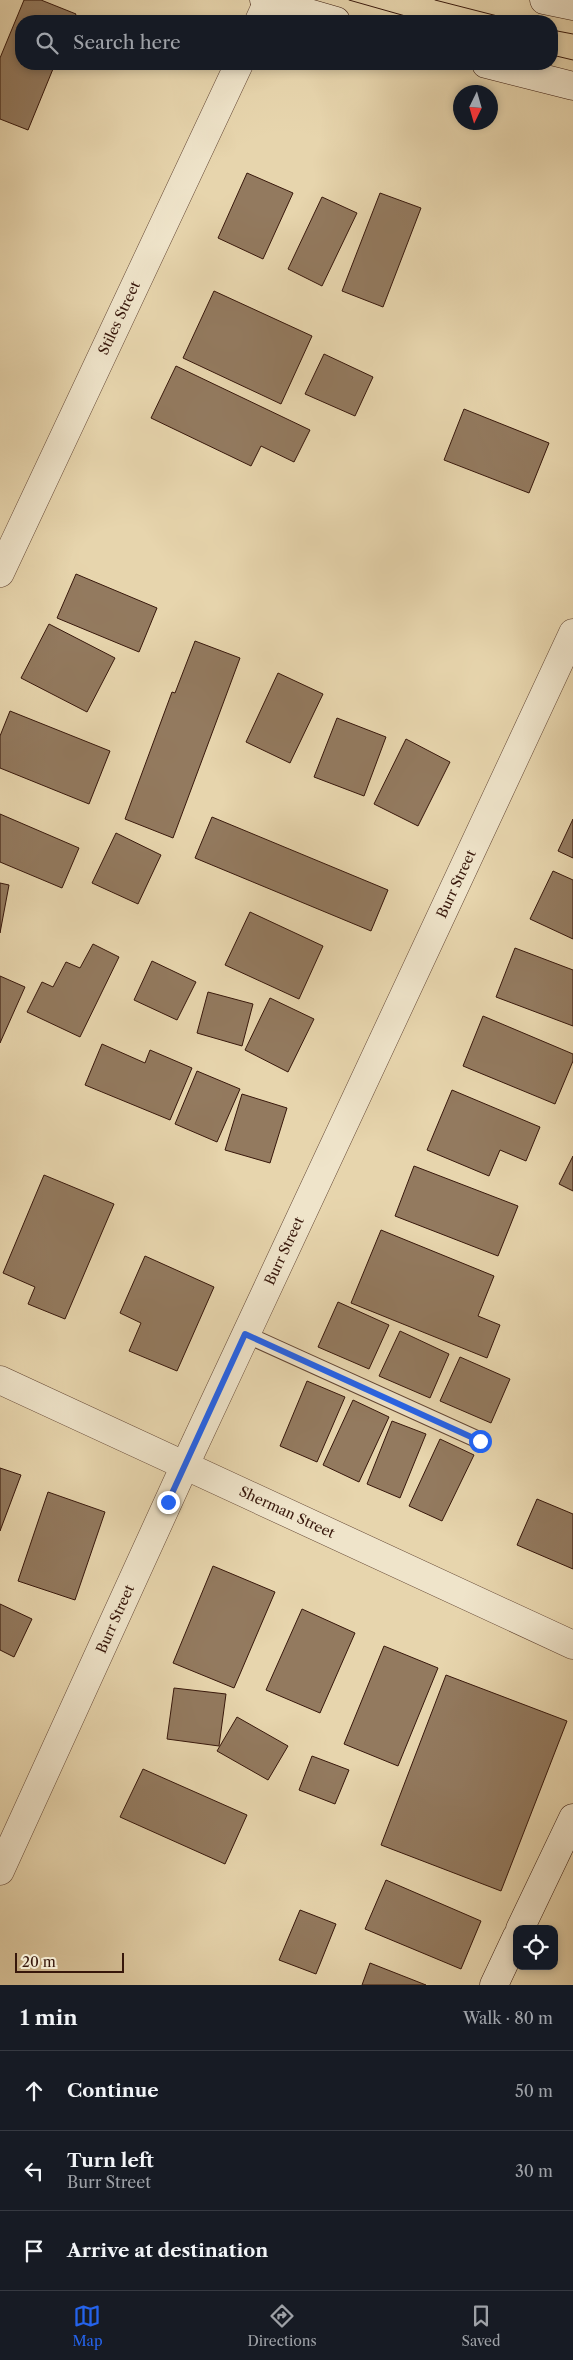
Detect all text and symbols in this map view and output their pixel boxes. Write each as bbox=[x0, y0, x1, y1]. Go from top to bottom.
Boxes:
search box bbox=[15, 15, 558, 70]
icon: search bbox=[33, 29, 61, 57]
text: Search here bbox=[73, 31, 181, 54]
north arrow bbox=[453, 85, 498, 130]
street label: Stiles Street bbox=[94, 278, 144, 358]
street label: Burr Street bbox=[432, 847, 480, 921]
street label: Burr Street bbox=[260, 1214, 308, 1288]
route start bbox=[469, 1430, 492, 1453]
street label: Sherman Street bbox=[236, 1482, 338, 1542]
route end bbox=[157, 1491, 180, 1514]
street label: Burr Street bbox=[92, 1582, 138, 1656]
map controls bbox=[513, 1925, 558, 1970]
button: locate bbox=[513, 1925, 558, 1970]
scale bar bbox=[15, 1950, 124, 1973]
text: 20 m bbox=[22, 1953, 56, 1971]
text: 1 min bbox=[20, 2005, 78, 2030]
text: Walk · 80 m bbox=[463, 2008, 553, 2028]
icon: ahead bbox=[20, 2077, 48, 2105]
text: Continue bbox=[67, 2079, 159, 2102]
text: 50 m bbox=[515, 2081, 553, 2101]
text: Turn left bbox=[67, 2149, 154, 2172]
icon: left bbox=[20, 2157, 48, 2185]
text: 30 m bbox=[515, 2161, 553, 2181]
text: Burr Street bbox=[67, 2172, 151, 2192]
icon: arrive bbox=[20, 2237, 48, 2265]
text: Arrive at destination bbox=[67, 2239, 268, 2262]
tab: Map bbox=[72, 2302, 103, 2350]
tab: Directions bbox=[247, 2302, 317, 2350]
tab: Saved bbox=[462, 2302, 500, 2350]

